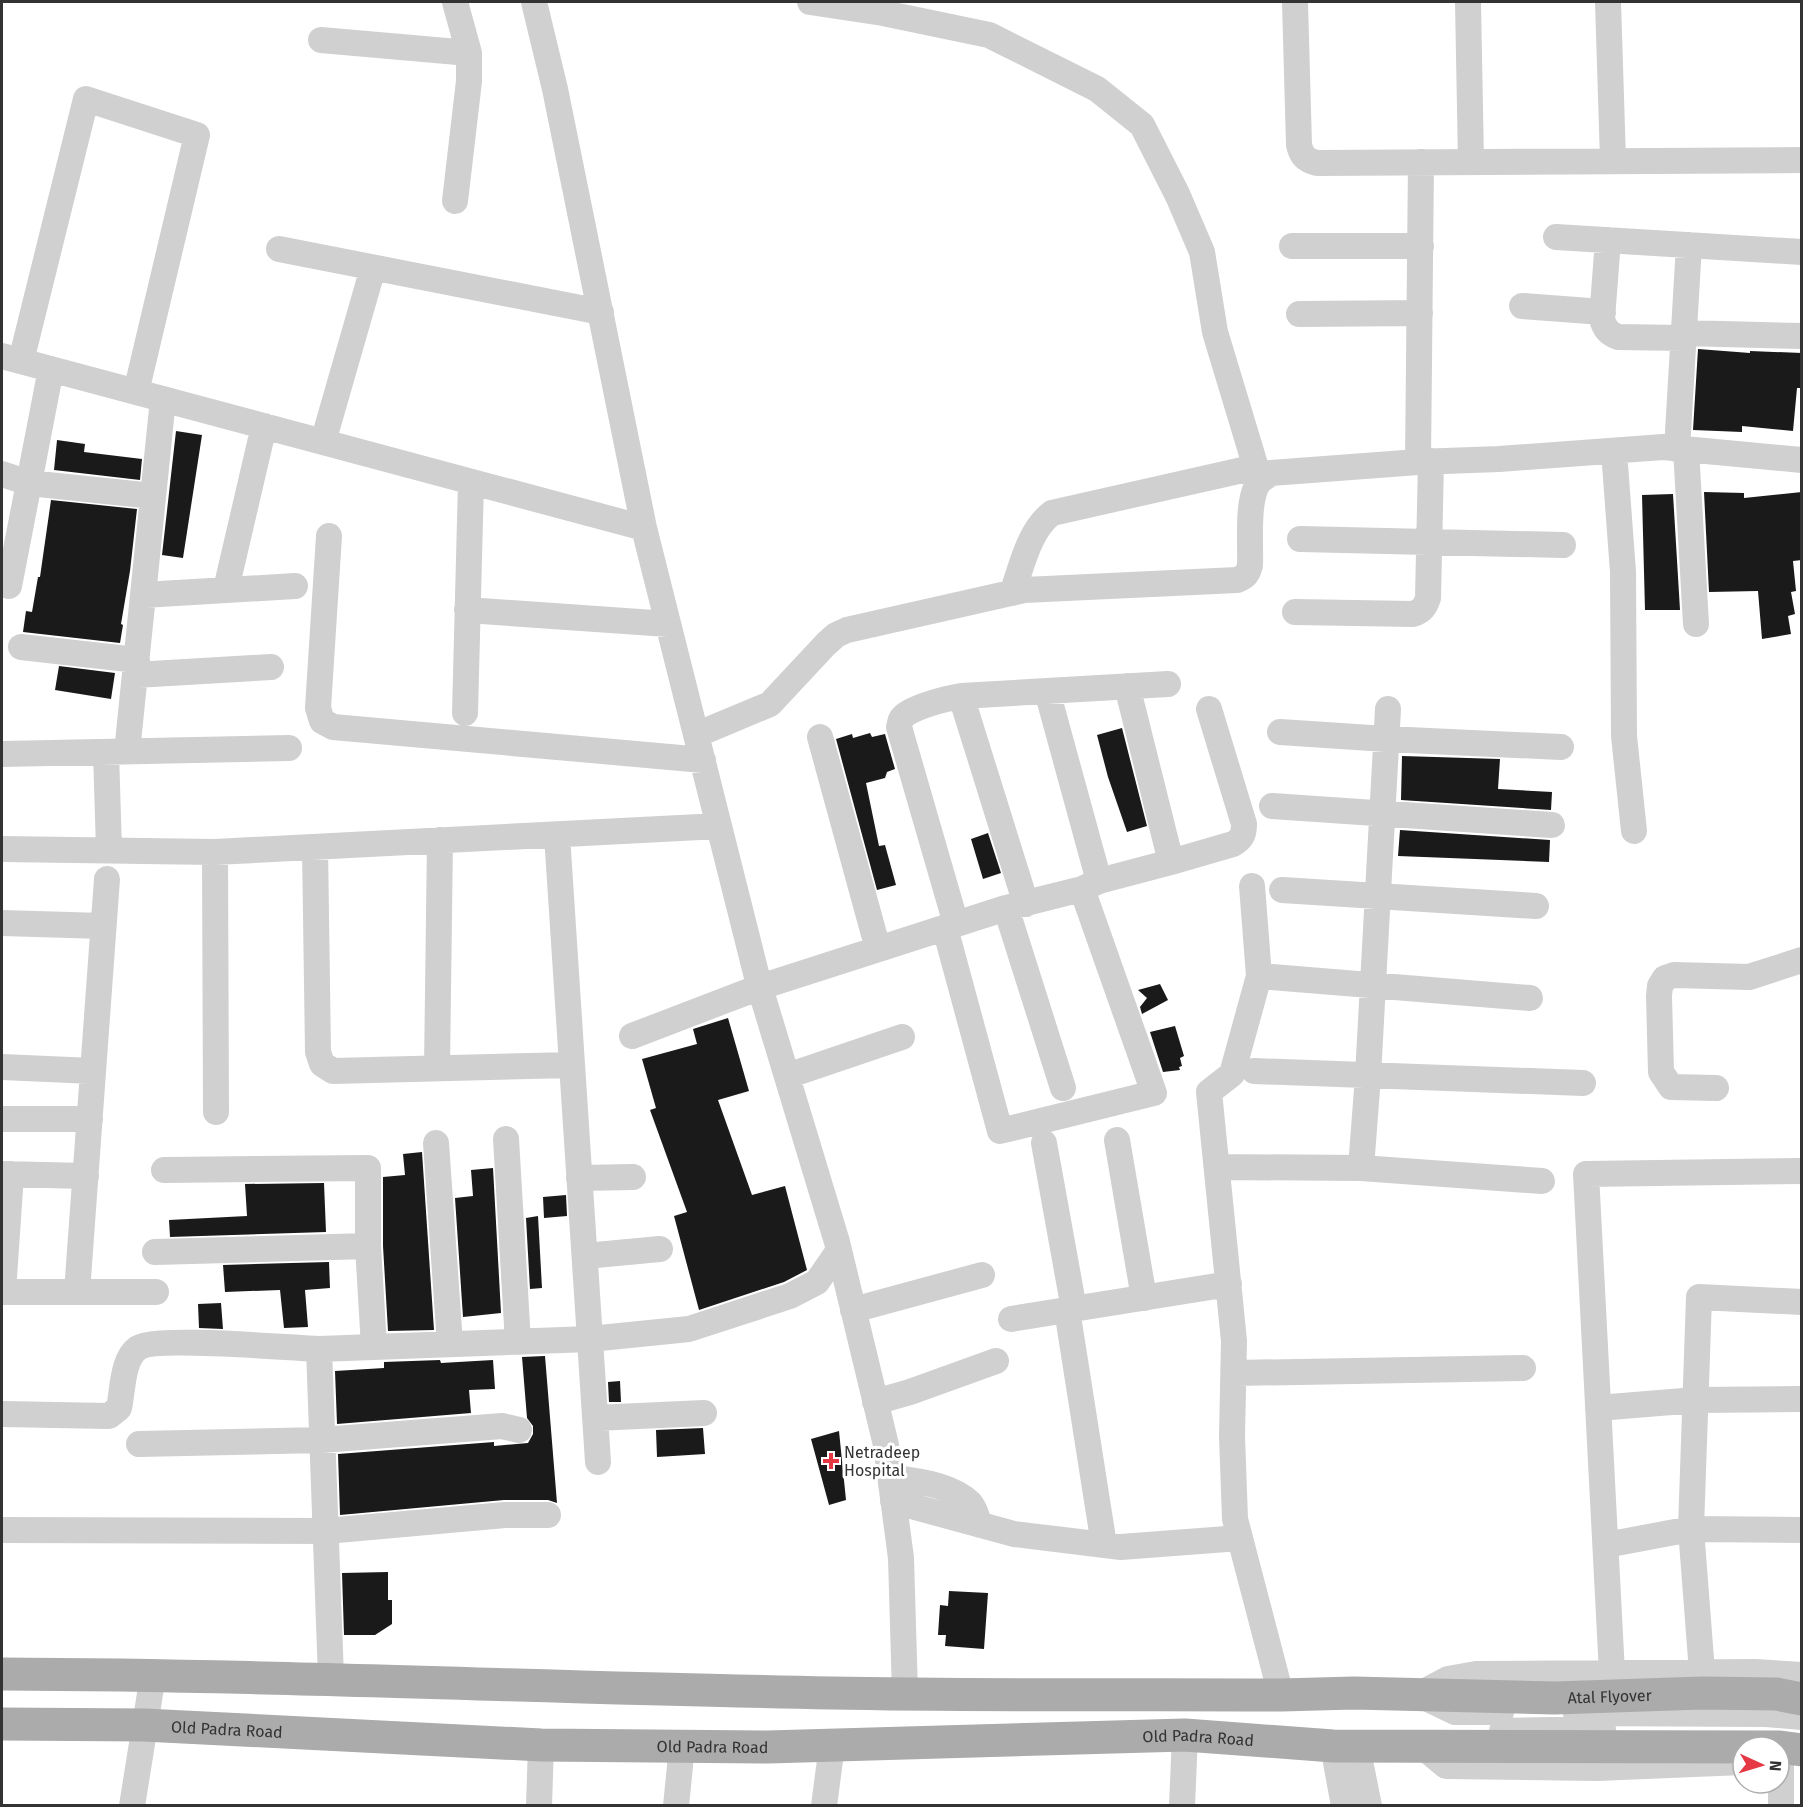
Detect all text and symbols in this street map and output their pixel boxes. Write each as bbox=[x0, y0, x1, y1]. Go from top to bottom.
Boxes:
place label: Netradeep Hospital bbox=[844, 1443, 920, 1480]
marker: Netradeep Hospital bbox=[822, 1452, 840, 1470]
street label: Atal Flyover bbox=[1567, 1685, 1653, 1707]
street label: Old Padra Road bbox=[171, 1717, 283, 1741]
street label: Old Padra Road bbox=[1142, 1725, 1255, 1750]
north arrow bbox=[1731, 1735, 1791, 1795]
street label: Old Padra Road bbox=[657, 1737, 768, 1757]
text: N bbox=[1766, 1760, 1785, 1772]

